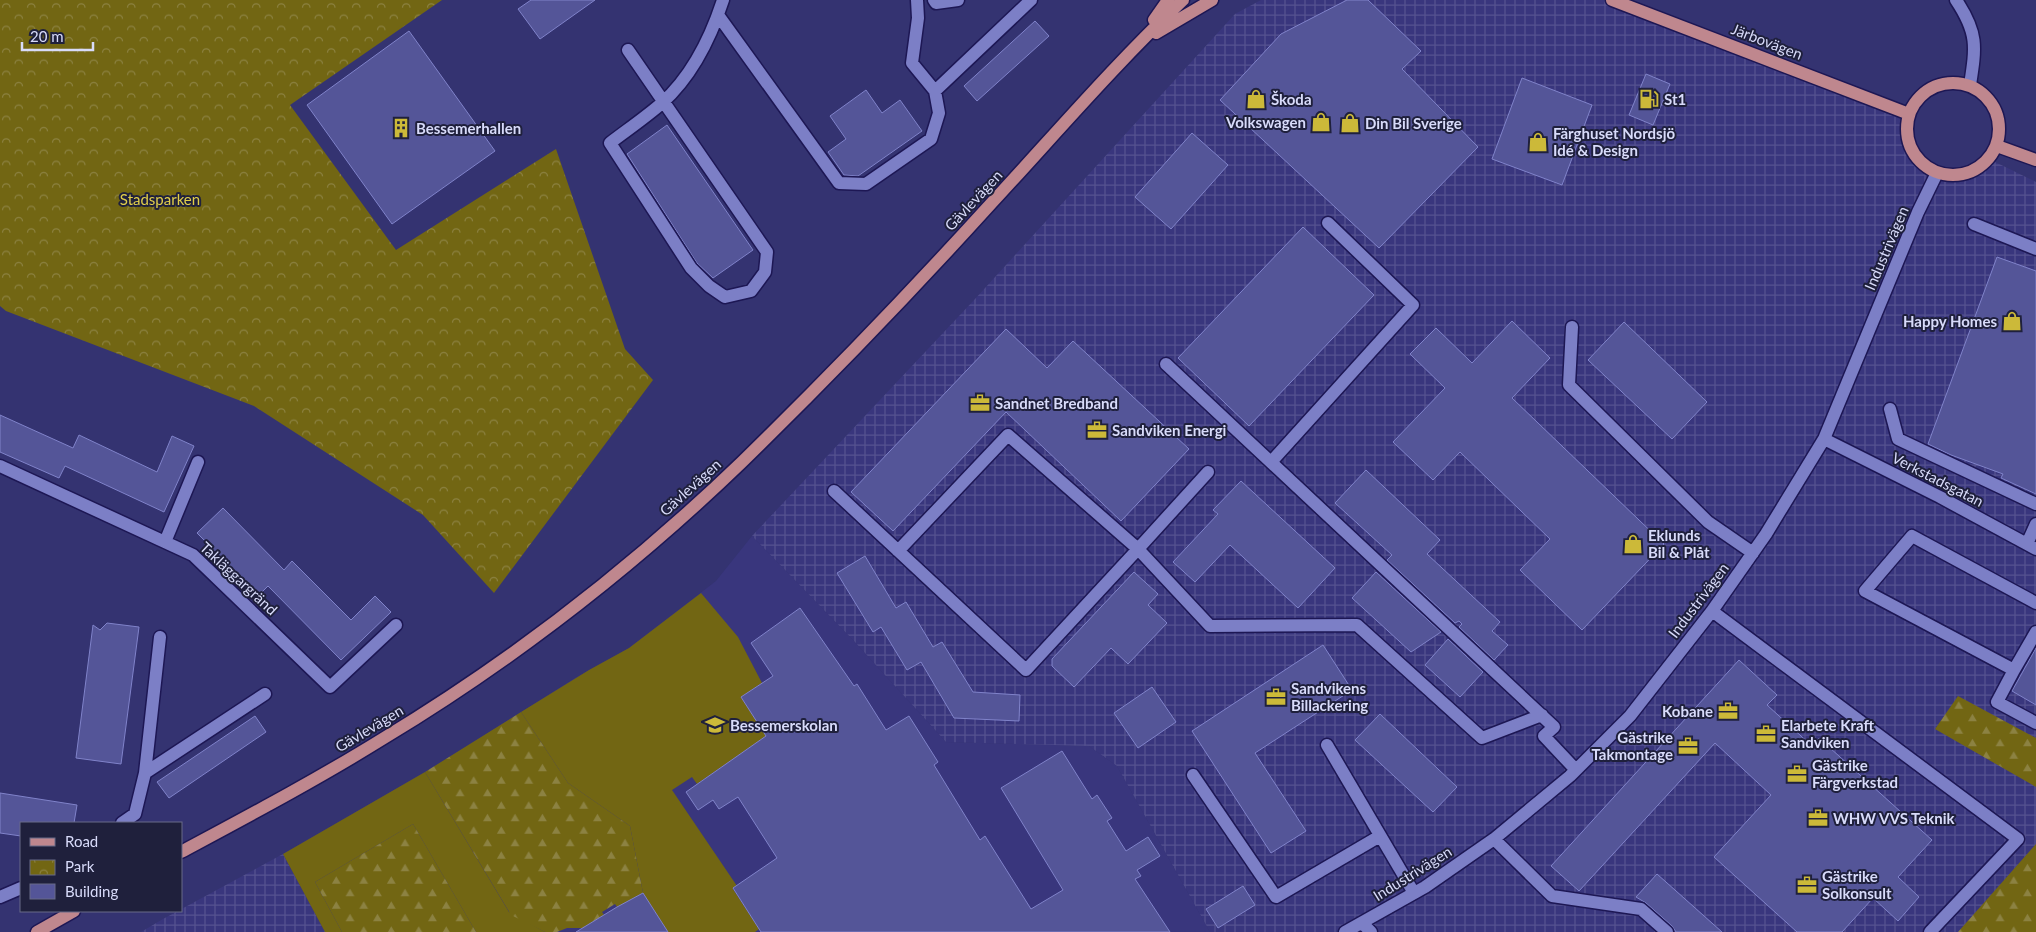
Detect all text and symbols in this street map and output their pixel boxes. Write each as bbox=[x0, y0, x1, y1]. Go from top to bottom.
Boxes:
street label: Järbovägen bbox=[1729, 19, 1805, 63]
scale bar bbox=[22, 20, 94, 52]
text: 20 m bbox=[30, 27, 64, 45]
shop icon: Škoda bbox=[1245, 88, 1267, 110]
fuel station icon: St1 bbox=[1638, 88, 1660, 110]
place label: Škoda bbox=[1271, 90, 1312, 108]
place label: St1 bbox=[1664, 90, 1686, 108]
shop icon: Volkswagen bbox=[1310, 111, 1332, 133]
shop icon: Din Bil Sverige bbox=[1339, 112, 1361, 134]
place label: Volkswagen bbox=[1225, 113, 1306, 131]
place label: Din Bil Sverige bbox=[1365, 114, 1462, 132]
building icon: Bessemerhallen bbox=[390, 117, 412, 139]
place label: Bessemerhallen bbox=[416, 119, 521, 137]
place label: Färghuset Nordsjö Idé & Design bbox=[1553, 124, 1675, 159]
shop icon: Färghuset Nordsjö Idé & Design bbox=[1527, 131, 1549, 153]
street label: Gävlevägen bbox=[940, 166, 1006, 234]
park label: Stadsparken bbox=[120, 190, 200, 208]
street label: Industrivägen bbox=[1860, 203, 1912, 293]
shop icon: Happy Homes bbox=[2001, 310, 2023, 332]
place label: Happy Homes bbox=[1903, 312, 1997, 330]
office icon: Sandnet Bredband bbox=[969, 392, 991, 414]
place label: Sandnet Bredband bbox=[995, 394, 1118, 412]
office icon: Sandviken Energi bbox=[1086, 419, 1108, 441]
place label: Sandviken Energi bbox=[1112, 421, 1227, 439]
street label: Verkstadsgatan bbox=[1889, 448, 1987, 510]
street label: Gävlevägen bbox=[656, 455, 724, 519]
place label: Eklunds Bil & Plåt bbox=[1648, 526, 1710, 561]
shop icon: Eklunds Bil & Plåt bbox=[1622, 533, 1644, 555]
street label: Takläggargränd bbox=[197, 538, 281, 618]
street label: Industrivägen bbox=[1664, 559, 1732, 641]
place label: Sandvikens Billackering bbox=[1291, 679, 1368, 714]
office icon: Sandvikens Billackering bbox=[1265, 686, 1287, 708]
office icon: Kobane bbox=[1717, 700, 1739, 722]
street label: Gävlevägen bbox=[332, 701, 406, 755]
place label: Kobane bbox=[1662, 702, 1713, 720]
school or university icon: Bessemerskolan bbox=[704, 714, 726, 736]
place label: Bessemerskolan bbox=[730, 716, 838, 734]
place label: Elarbete Kraft Sandviken bbox=[1781, 716, 1874, 751]
office icon: Elarbete Kraft Sandviken bbox=[1755, 723, 1777, 745]
place label: Gästrike Takmontage bbox=[1592, 728, 1673, 763]
office icon: Gästrike Takmontage bbox=[1677, 735, 1699, 757]
place label: Gästrike Färgverkstad bbox=[1812, 756, 1898, 791]
office icon: Gästrike Färgverkstad bbox=[1786, 763, 1808, 785]
office icon: WHW VVS Teknik bbox=[1807, 807, 1829, 829]
place label: WHW VVS Teknik bbox=[1833, 809, 1956, 827]
legend bbox=[20, 822, 182, 912]
text: Road bbox=[65, 832, 98, 850]
street label: Industrivägen bbox=[1369, 842, 1455, 904]
text: Park bbox=[65, 857, 95, 875]
place label: Gästrike Solkonsult bbox=[1822, 867, 1892, 902]
office icon: Gästrike Solkonsult bbox=[1796, 874, 1818, 896]
text: Building bbox=[65, 882, 118, 900]

